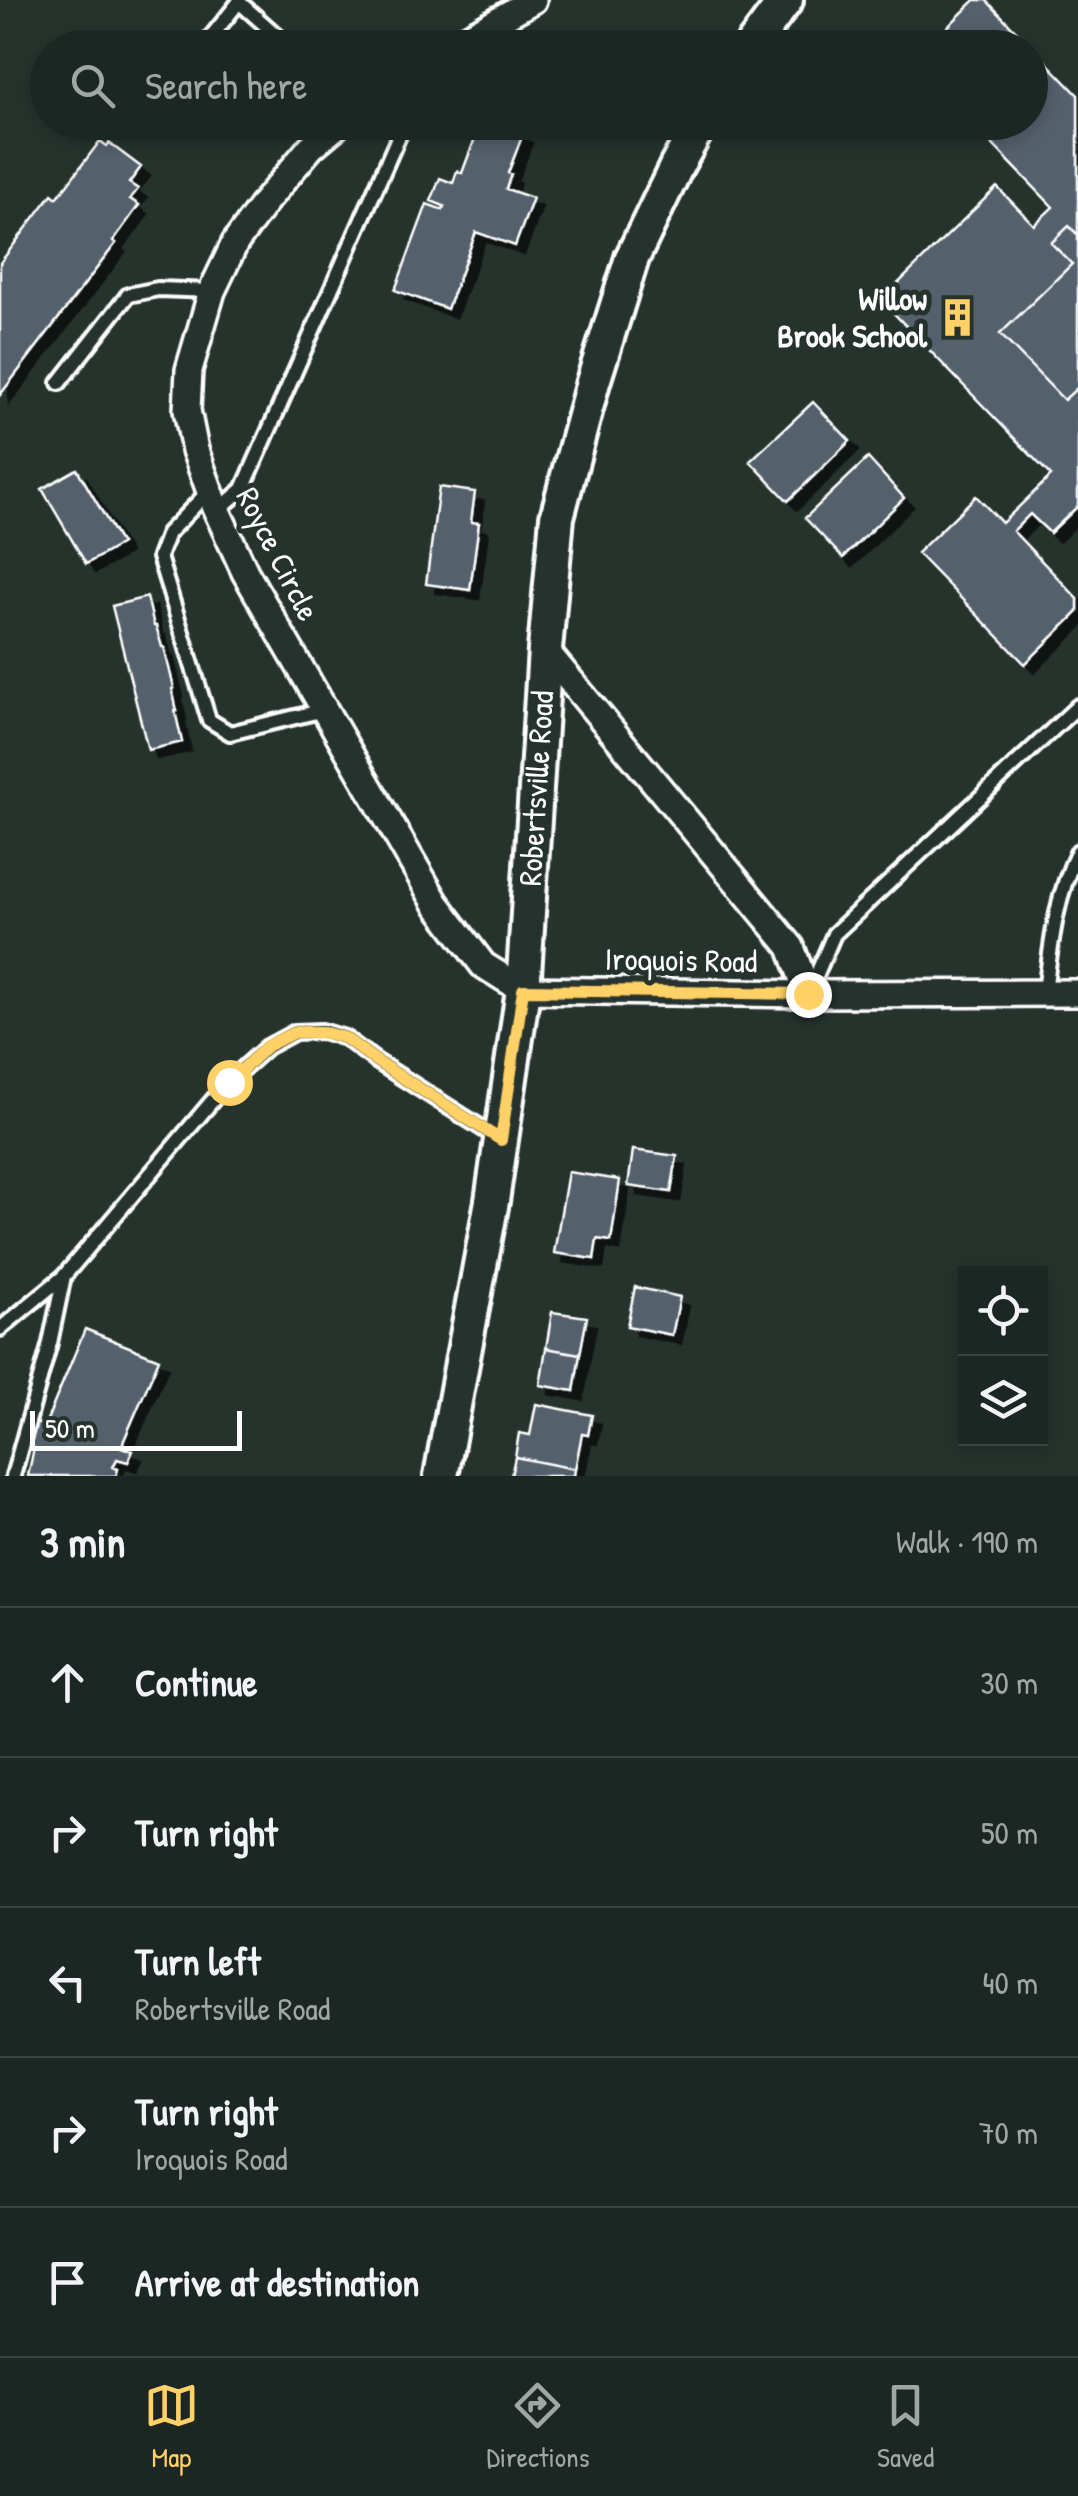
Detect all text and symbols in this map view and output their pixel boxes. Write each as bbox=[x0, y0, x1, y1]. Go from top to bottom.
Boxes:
search box bbox=[30, 30, 1048, 140]
icon: search bbox=[65, 58, 120, 113]
text: Search here bbox=[145, 59, 307, 111]
place label: Willow Brook School bbox=[777, 277, 928, 357]
building icon: Willow Brook School bbox=[936, 296, 978, 338]
street label: Royce Circle bbox=[227, 480, 330, 628]
street label: Robertsville Road bbox=[508, 689, 563, 887]
street label: Iroquois Road bbox=[604, 937, 758, 982]
route end bbox=[786, 972, 832, 1018]
route start bbox=[207, 1060, 253, 1106]
map controls bbox=[958, 1266, 1048, 1446]
button: locate bbox=[958, 1266, 1048, 1356]
button: layers bbox=[958, 1356, 1048, 1446]
scale bar bbox=[30, 1406, 242, 1450]
text: 50 m bbox=[45, 1409, 95, 1447]
text: 3 min bbox=[40, 1513, 125, 1570]
text: Walk · 190 m bbox=[896, 1520, 1038, 1563]
icon: ahead bbox=[40, 1655, 95, 1710]
text: Continue bbox=[135, 1656, 257, 1708]
text: 30 m bbox=[980, 1661, 1038, 1704]
icon: right bbox=[40, 1805, 95, 1860]
text: Turn right bbox=[135, 1806, 278, 1858]
text: 50 m bbox=[981, 1811, 1038, 1854]
text: Turn left bbox=[135, 1935, 260, 1987]
icon: left bbox=[40, 1955, 95, 2010]
text: 40 m bbox=[983, 1961, 1038, 2004]
text: Robertsville Road bbox=[135, 1987, 330, 2030]
text: Turn right bbox=[135, 2085, 278, 2137]
icon: right bbox=[40, 2105, 95, 2160]
text: 70 m bbox=[979, 2111, 1038, 2154]
text: Iroquois Road bbox=[135, 2137, 288, 2180]
icon: arrive bbox=[40, 2255, 95, 2310]
text: Arrive at destination bbox=[135, 2256, 419, 2308]
tab: Map bbox=[144, 2378, 199, 2476]
tab: Directions bbox=[486, 2378, 589, 2476]
tab: Saved bbox=[877, 2378, 934, 2476]

